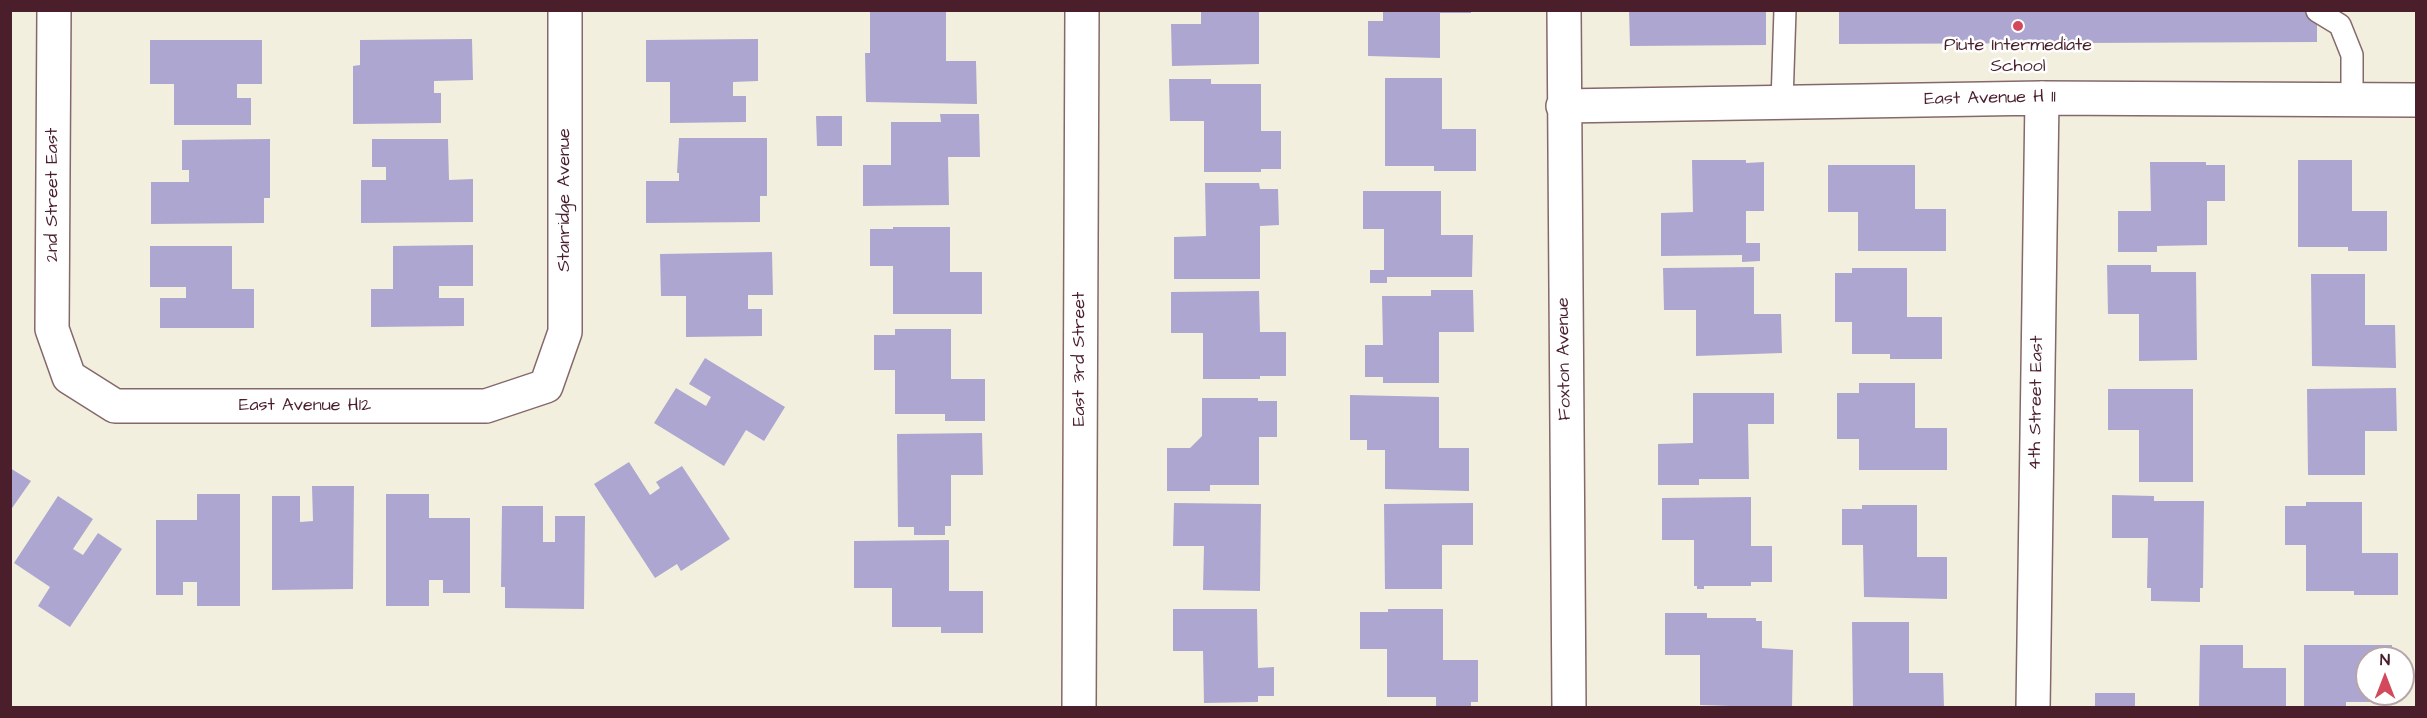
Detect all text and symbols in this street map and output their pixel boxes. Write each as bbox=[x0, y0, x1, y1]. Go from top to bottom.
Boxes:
marker: Piute Intermediate School bbox=[2011, 19, 2025, 33]
place label: Piute Intermediate School bbox=[1944, 35, 2092, 78]
street label: East Avenue H 11 bbox=[1924, 87, 2056, 111]
street label: 2nd Street East bbox=[42, 128, 64, 262]
street label: Stanridge Avenue bbox=[554, 128, 576, 272]
street label: East 3rd Street bbox=[1069, 292, 1091, 426]
street label: Foxton Avenue bbox=[1553, 297, 1577, 421]
street label: 4th Street East bbox=[2025, 336, 2049, 470]
street label: East Avenue H12 bbox=[239, 395, 371, 417]
north arrow bbox=[2355, 646, 2415, 706]
text: N bbox=[2380, 649, 2390, 671]

